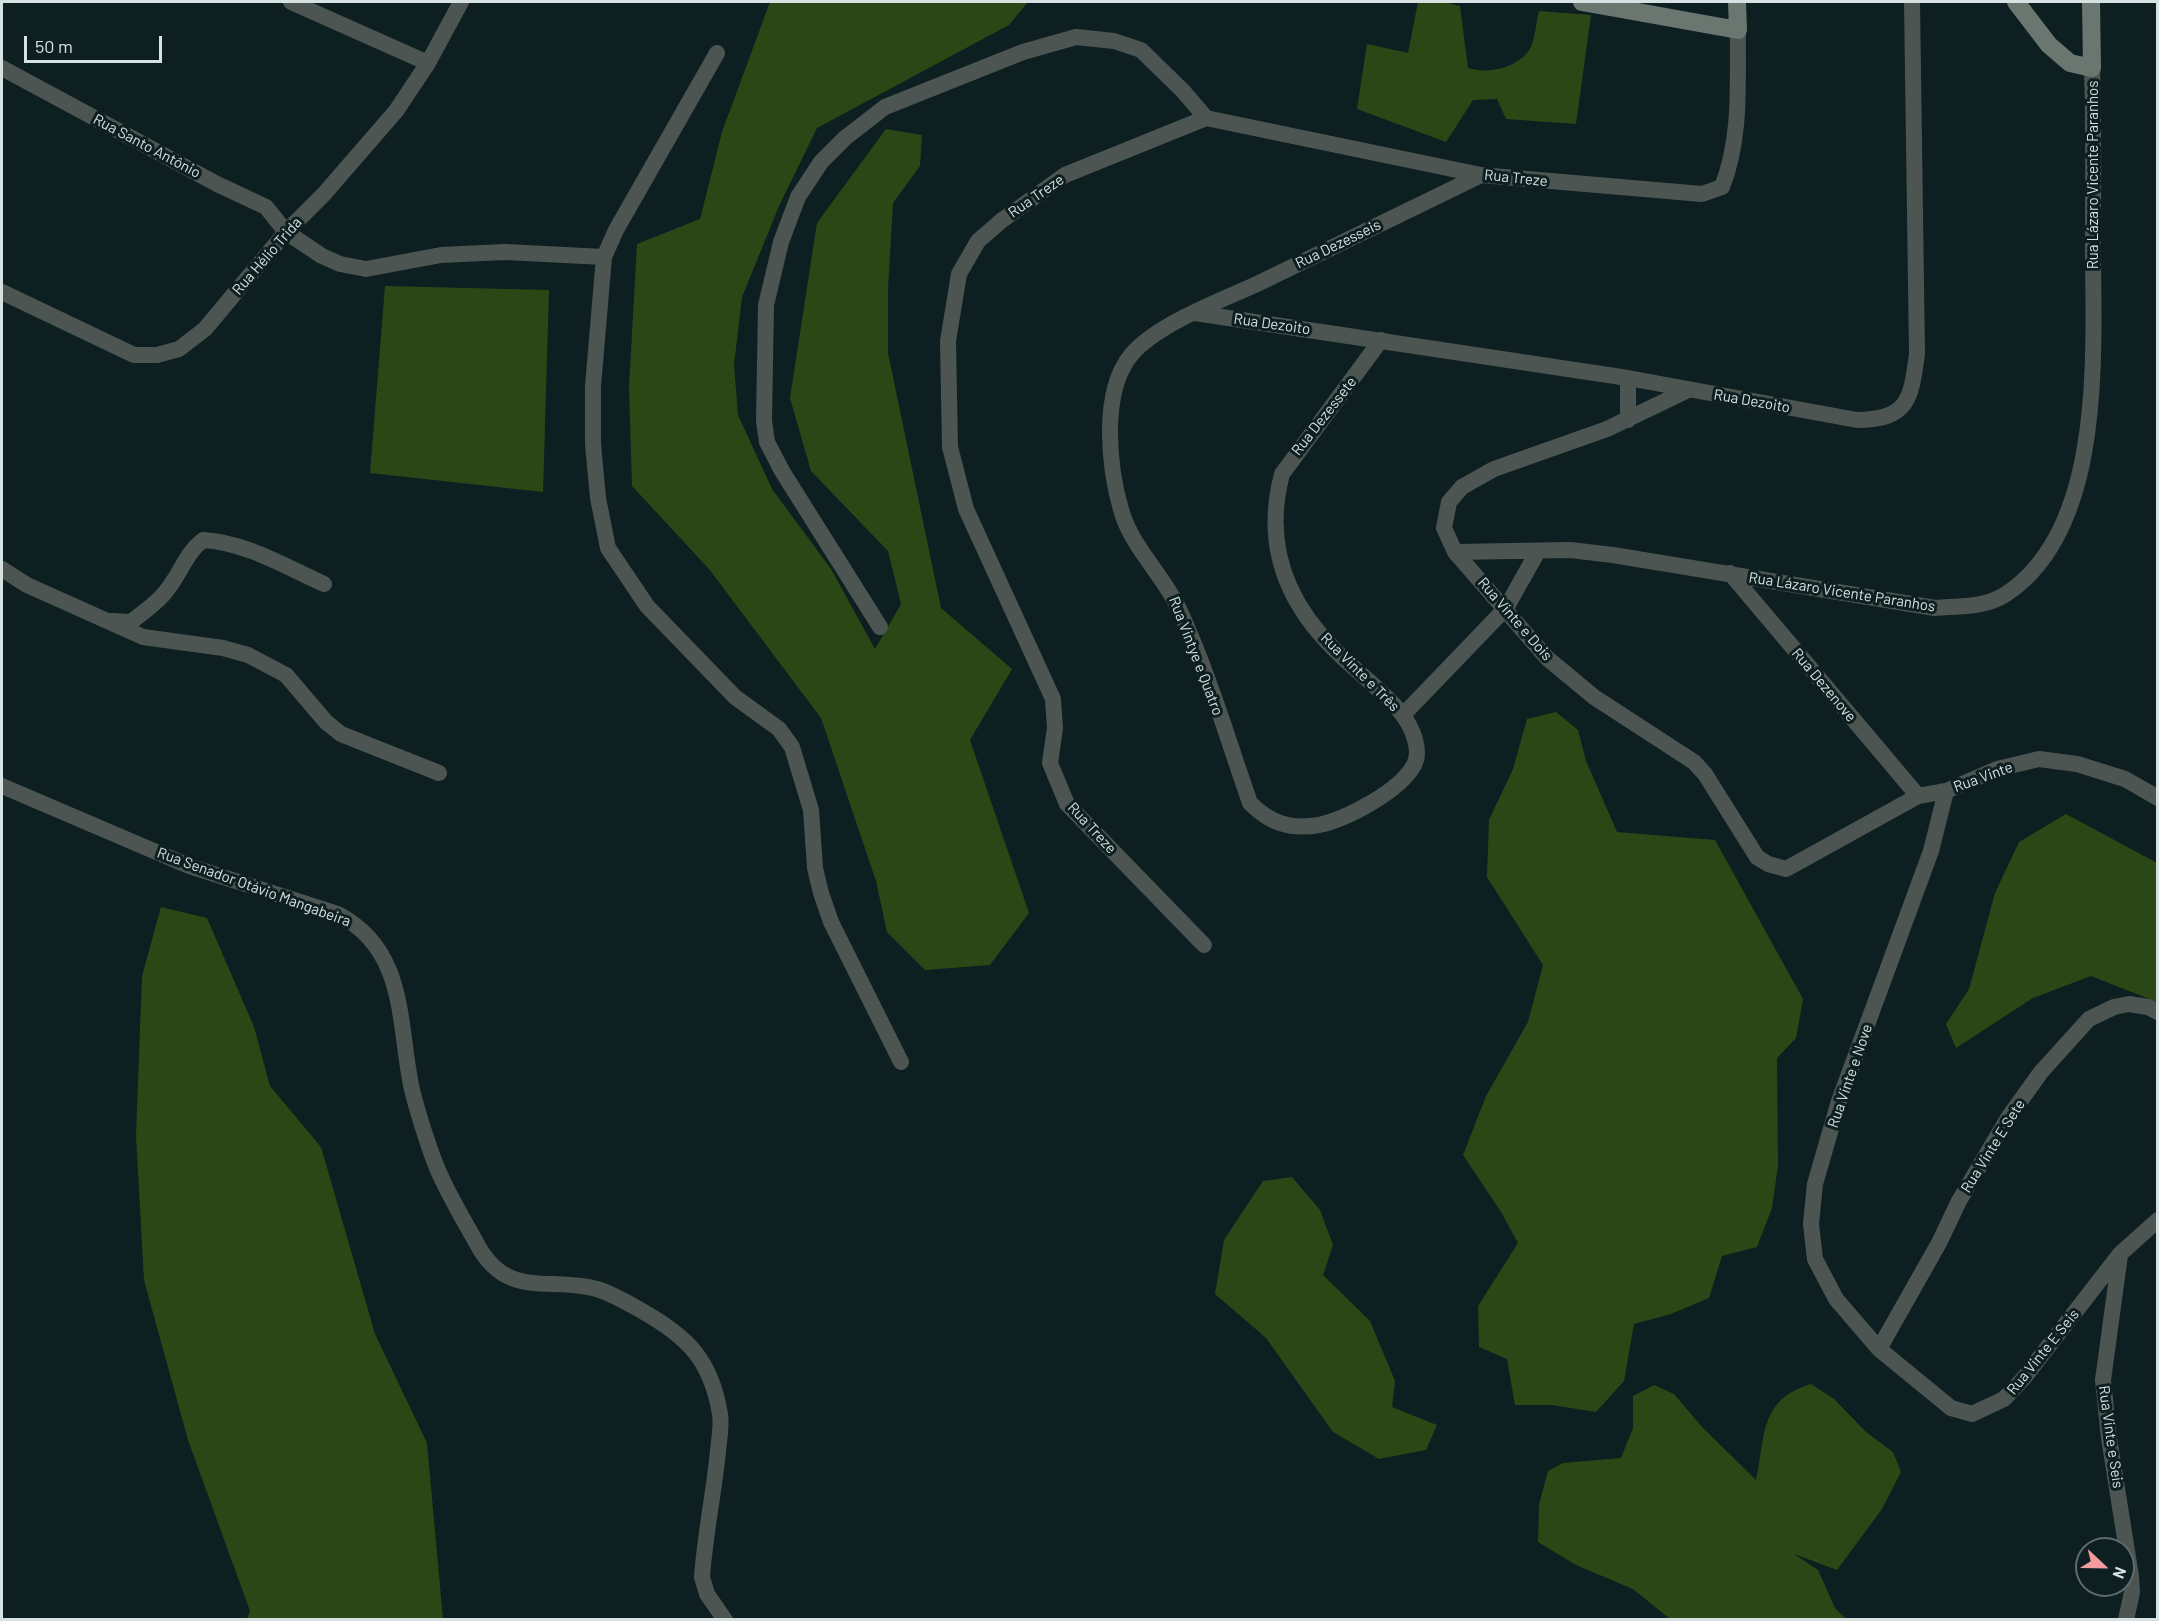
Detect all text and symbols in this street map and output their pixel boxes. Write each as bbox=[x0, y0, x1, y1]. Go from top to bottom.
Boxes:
scale bar bbox=[27, 24, 165, 62]
text: 50 m bbox=[35, 35, 73, 57]
street label: Rua Lázaro Vicente Paranhos bbox=[2084, 81, 2102, 269]
street label: Rua Santo Antônio bbox=[90, 110, 204, 182]
street label: Rua Treze bbox=[1483, 166, 1549, 190]
street label: Rua Treze bbox=[1005, 170, 1067, 222]
street label: Rua Hélio Trida bbox=[228, 213, 306, 299]
street label: Rua Dezesseis bbox=[1292, 216, 1384, 272]
street label: Rua Dezoito bbox=[1233, 310, 1311, 338]
street label: Rua Dezessete bbox=[1288, 373, 1360, 459]
street label: Rua Dezoito bbox=[1712, 385, 1792, 417]
street label: Rua Lázaro Vicente Paranhos bbox=[1747, 568, 1937, 616]
street label: Rua Vinte e Dois bbox=[1474, 574, 1556, 664]
street label: Rua Vintye e Quatro bbox=[1165, 594, 1227, 718]
street label: Rua Vinte e Três bbox=[1317, 629, 1403, 715]
street label: Rua Dezenove bbox=[1788, 645, 1860, 725]
street label: Rua Vinte bbox=[1951, 758, 2015, 796]
street label: Rua Treze bbox=[1064, 799, 1120, 857]
street label: Rua Senador Otávio Mangabeira bbox=[155, 844, 353, 930]
street label: Rua Vinte e Nove bbox=[1824, 1022, 1876, 1130]
street label: Rua Vinte E Sete bbox=[1957, 1096, 2029, 1196]
street label: Rua Vinte E Seis bbox=[2003, 1306, 2083, 1398]
street label: Rua Vinte e Seis bbox=[2095, 1384, 2127, 1490]
north arrow bbox=[2075, 1537, 2135, 1597]
text: N bbox=[2110, 1565, 2131, 1582]

